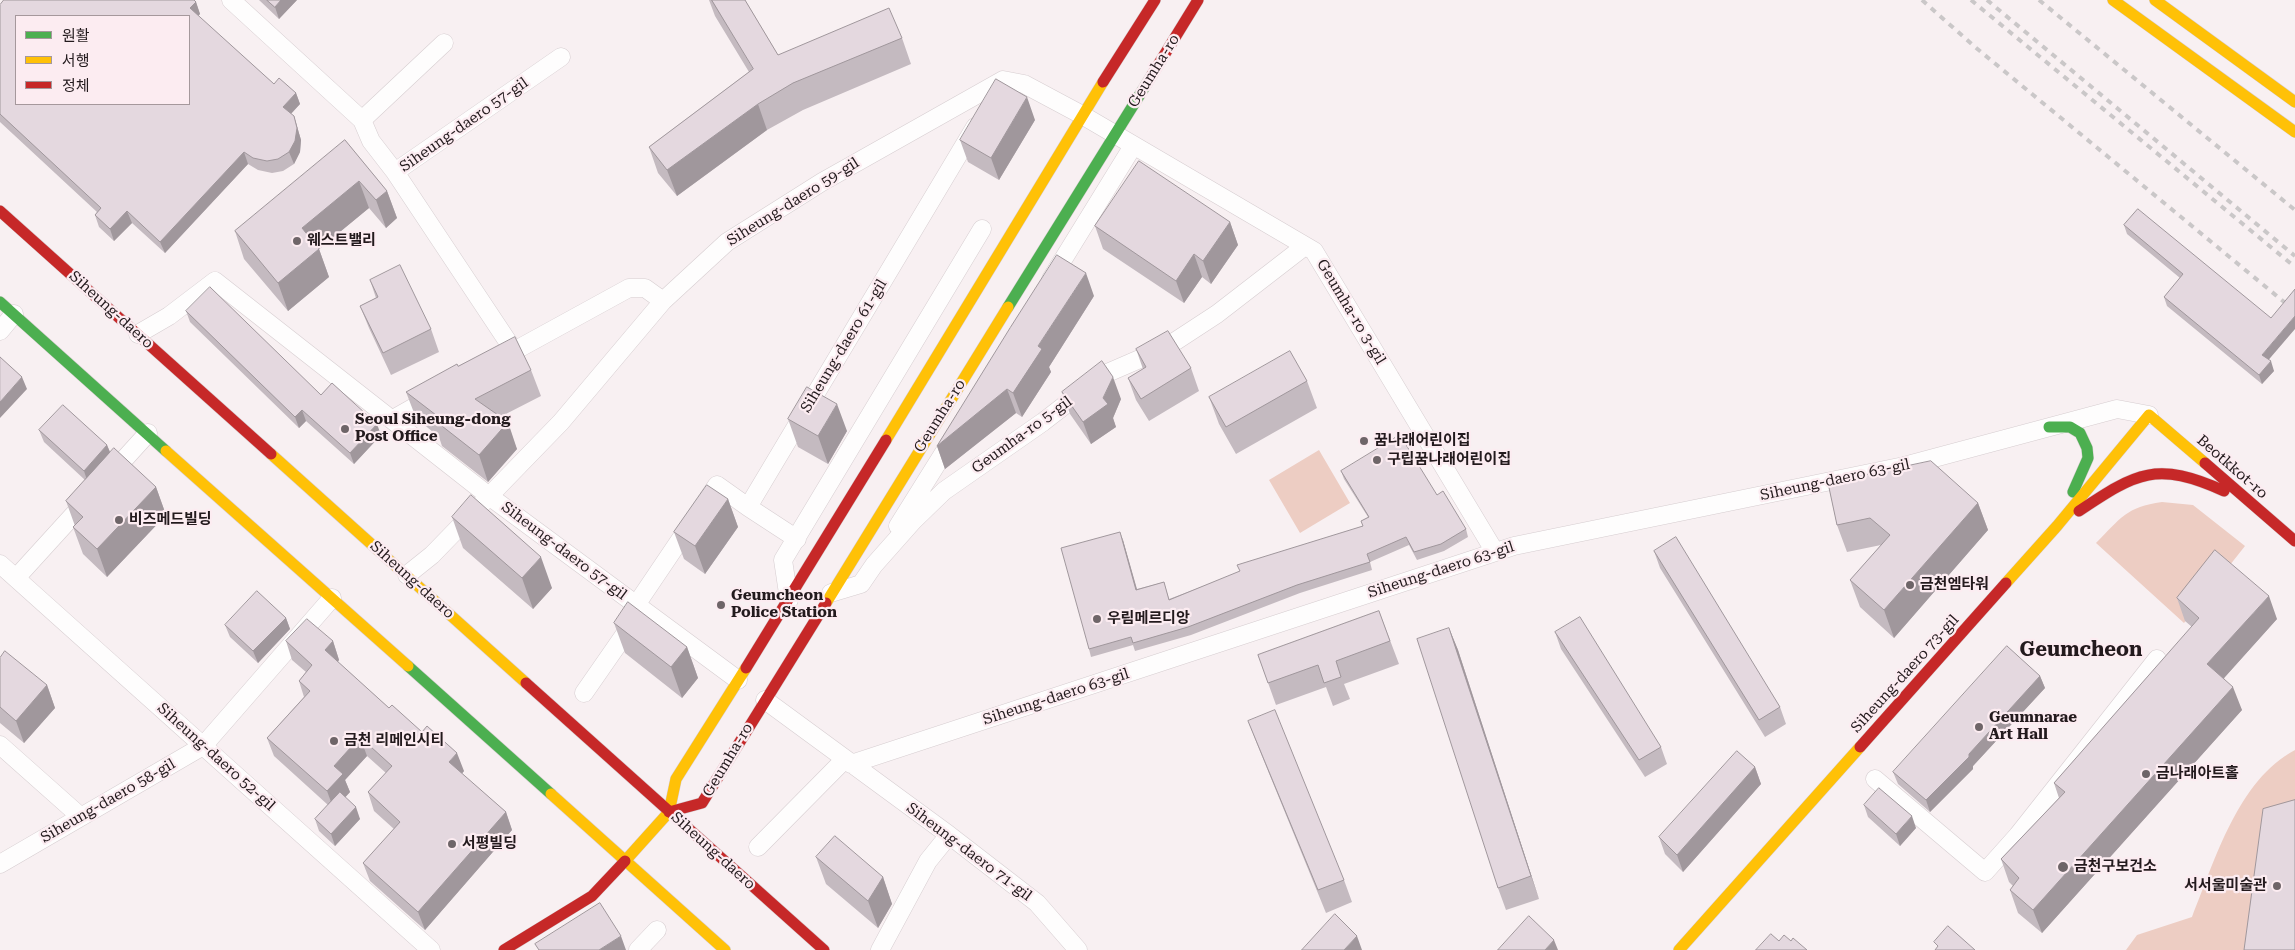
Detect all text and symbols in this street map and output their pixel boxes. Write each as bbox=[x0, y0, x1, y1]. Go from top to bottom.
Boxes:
legend bbox=[15, 15, 190, 105]
text: 원활 bbox=[62, 27, 90, 45]
street label: Geumha-ro bbox=[1124, 31, 1184, 111]
text: 서행 bbox=[62, 52, 90, 70]
street label: Siheung-daero 57-gil bbox=[396, 74, 532, 176]
text: 정체 bbox=[62, 77, 90, 95]
street label: Siheung-daero 59-gil bbox=[724, 154, 862, 250]
place label: 웨스트밸리 bbox=[307, 232, 376, 250]
marker: 웨스트밸리 bbox=[291, 235, 303, 247]
street label: Geumha-ro 3-gil bbox=[1313, 256, 1389, 368]
street label: Siheung-daero bbox=[65, 267, 157, 353]
street label: Siheung-daero 61-gil bbox=[797, 276, 891, 416]
street label: Geumha-ro bbox=[910, 376, 970, 456]
street label: Geumha-ro 5-gil bbox=[968, 393, 1076, 477]
place label: Seoul Siheung-dong Post Office bbox=[355, 411, 510, 446]
marker: Seoul Siheung-dong Post Office bbox=[339, 423, 351, 435]
street label: Beotkkot-ro bbox=[2193, 431, 2271, 503]
place label: 꿈나래어린이집 bbox=[1374, 432, 1471, 450]
marker: 꿈나래어린이집 bbox=[1358, 435, 1370, 447]
place label: 구립꿈나래어린이집 bbox=[1387, 451, 1511, 469]
marker: 구립꿈나래어린이집 bbox=[1371, 454, 1383, 466]
street label: Siheung-daero 63-gil bbox=[1759, 455, 1911, 505]
street label: Siheung-daero 57-gil bbox=[498, 498, 630, 604]
place label: 비즈메드빌딩 bbox=[129, 511, 212, 529]
marker: 비즈메드빌딩 bbox=[113, 514, 125, 526]
street label: Siheung-daero bbox=[366, 537, 458, 623]
street label: Siheung-daero 63-gil bbox=[1366, 538, 1516, 602]
place label: 금천엠타워 bbox=[1920, 576, 1989, 594]
marker: 금천엠타워 bbox=[1904, 579, 1916, 591]
place label: Geumcheon Police Station bbox=[731, 587, 837, 622]
marker: Geumcheon Police Station bbox=[715, 599, 727, 611]
place label: 우림메르디앙 bbox=[1107, 610, 1190, 628]
street label: Siheung-daero 73-gil bbox=[1847, 611, 1963, 737]
marker: 우림메르디앙 bbox=[1091, 613, 1103, 625]
district label: Geumcheon bbox=[2020, 638, 2142, 662]
street label: Siheung-daero 63-gil bbox=[981, 665, 1131, 729]
street label: Siheung-daero 52-gil bbox=[153, 699, 279, 815]
place label: Geumnarae Art Hall bbox=[1989, 709, 2077, 744]
street label: Geumha-ro bbox=[699, 720, 757, 800]
marker: Geumnarae Art Hall bbox=[1973, 721, 1985, 733]
place label: 금천 리메인시티 bbox=[344, 732, 444, 750]
marker: 금천 리메인시티 bbox=[328, 735, 340, 747]
street label: Siheung-daero 58-gil bbox=[37, 755, 179, 847]
place label: 금나래아트홀 bbox=[2156, 765, 2239, 783]
marker: 금나래아트홀 bbox=[2140, 768, 2152, 780]
street label: Siheung-daero 71-gil bbox=[903, 799, 1035, 905]
street label: Siheung-daero bbox=[667, 808, 759, 894]
place label: 서평빌딩 bbox=[462, 835, 517, 853]
marker: 서평빌딩 bbox=[446, 838, 458, 850]
place label: 금천구보건소 bbox=[2074, 858, 2157, 876]
marker: 금천구보건소 bbox=[2056, 860, 2070, 874]
place label: 서서울미술관 bbox=[2184, 877, 2267, 895]
marker: 서서울미술관 bbox=[2271, 880, 2283, 892]

